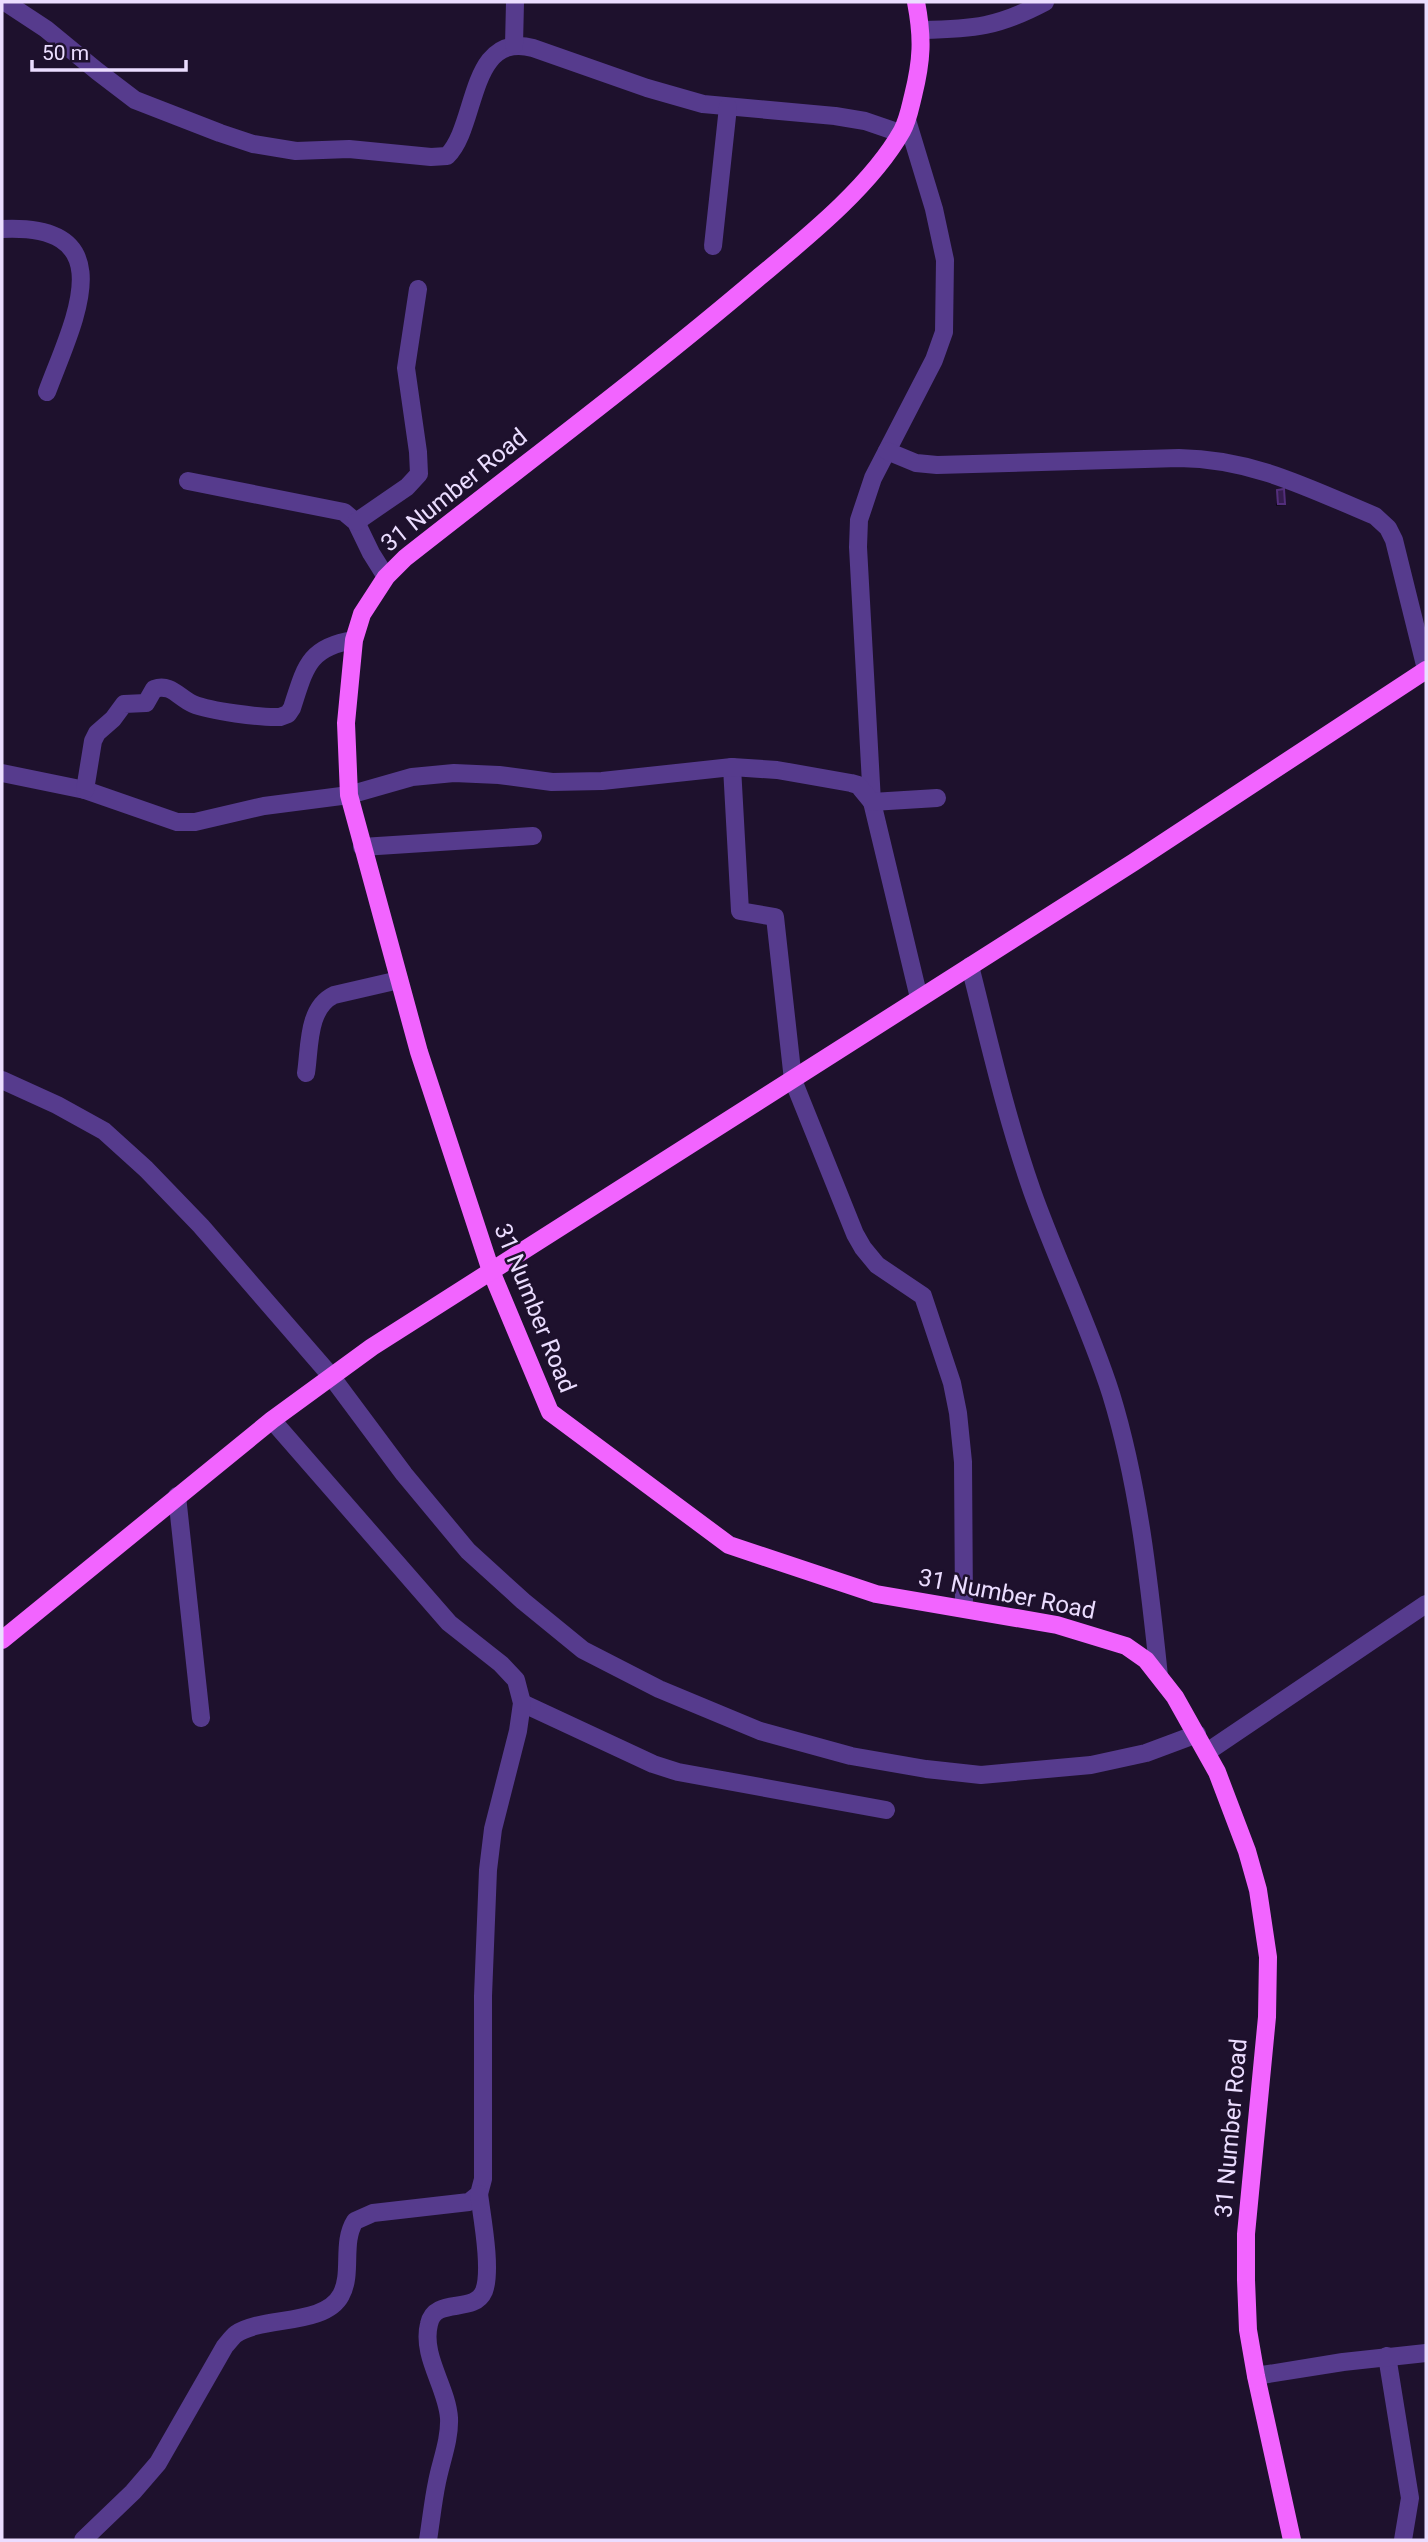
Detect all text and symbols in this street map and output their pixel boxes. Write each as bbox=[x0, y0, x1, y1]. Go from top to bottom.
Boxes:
scale bar bbox=[32, 28, 186, 72]
text: 50 m bbox=[42, 41, 89, 65]
street label: 31 Number Road bbox=[375, 423, 533, 557]
street label: 31 Number Road bbox=[488, 1219, 582, 1397]
street label: 31 Number Road bbox=[916, 1563, 1098, 1625]
street label: 31 Number Road bbox=[1209, 2037, 1253, 2219]

